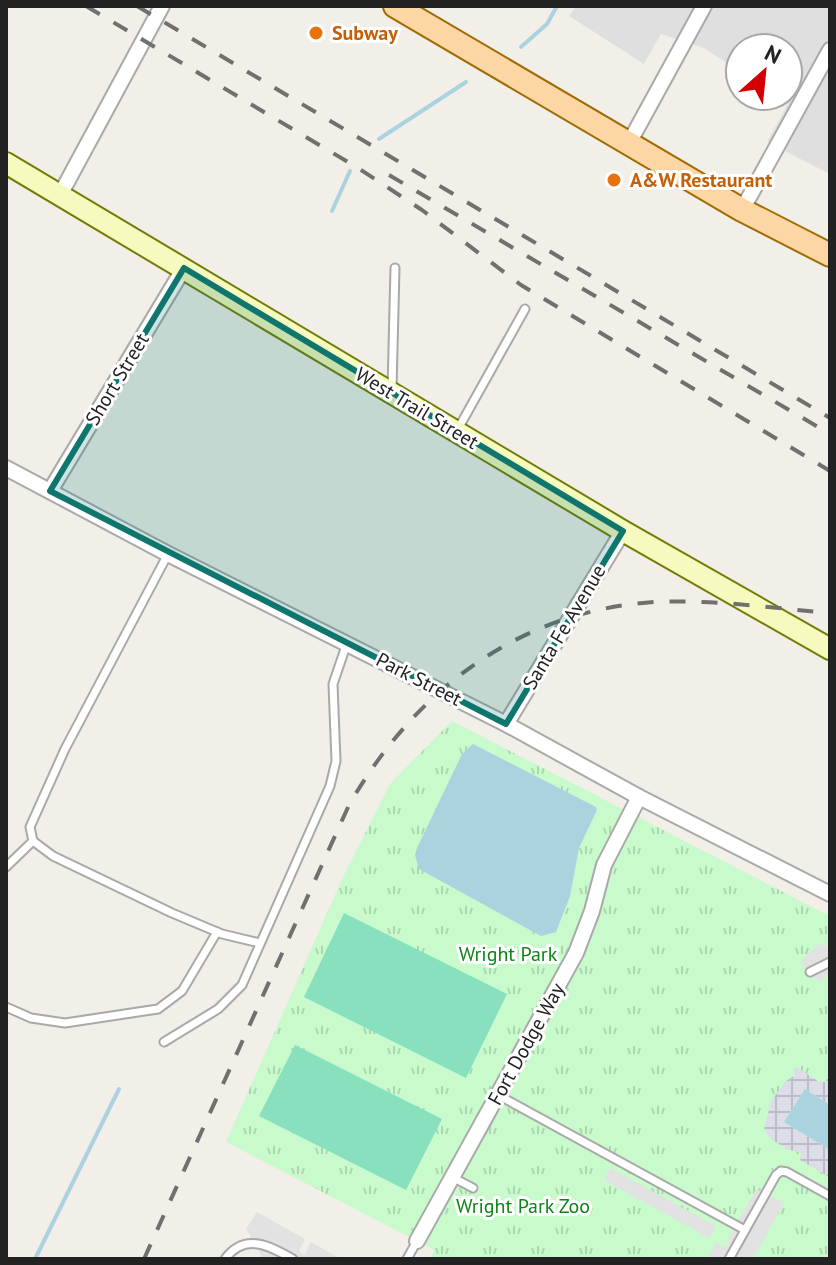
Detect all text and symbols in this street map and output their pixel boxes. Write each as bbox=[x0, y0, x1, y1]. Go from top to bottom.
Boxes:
place label: Subway bbox=[332, 20, 398, 46]
marker: Subway bbox=[307, 24, 325, 42]
north arrow bbox=[724, 32, 804, 112]
text: N bbox=[760, 38, 786, 70]
place label: A&W Restaurant bbox=[630, 167, 772, 193]
marker: A&W Restaurant bbox=[605, 171, 623, 189]
street label: Short Street bbox=[79, 328, 155, 430]
street label: West Trail Street bbox=[351, 361, 484, 455]
street label: Santa Fe Avenue bbox=[516, 560, 612, 694]
street label: Park Street bbox=[372, 646, 466, 712]
park label: Wright Park bbox=[459, 941, 558, 967]
street label: Fort Dodge Way bbox=[482, 978, 571, 1110]
park label: Wright Park Zoo bbox=[456, 1193, 590, 1219]

